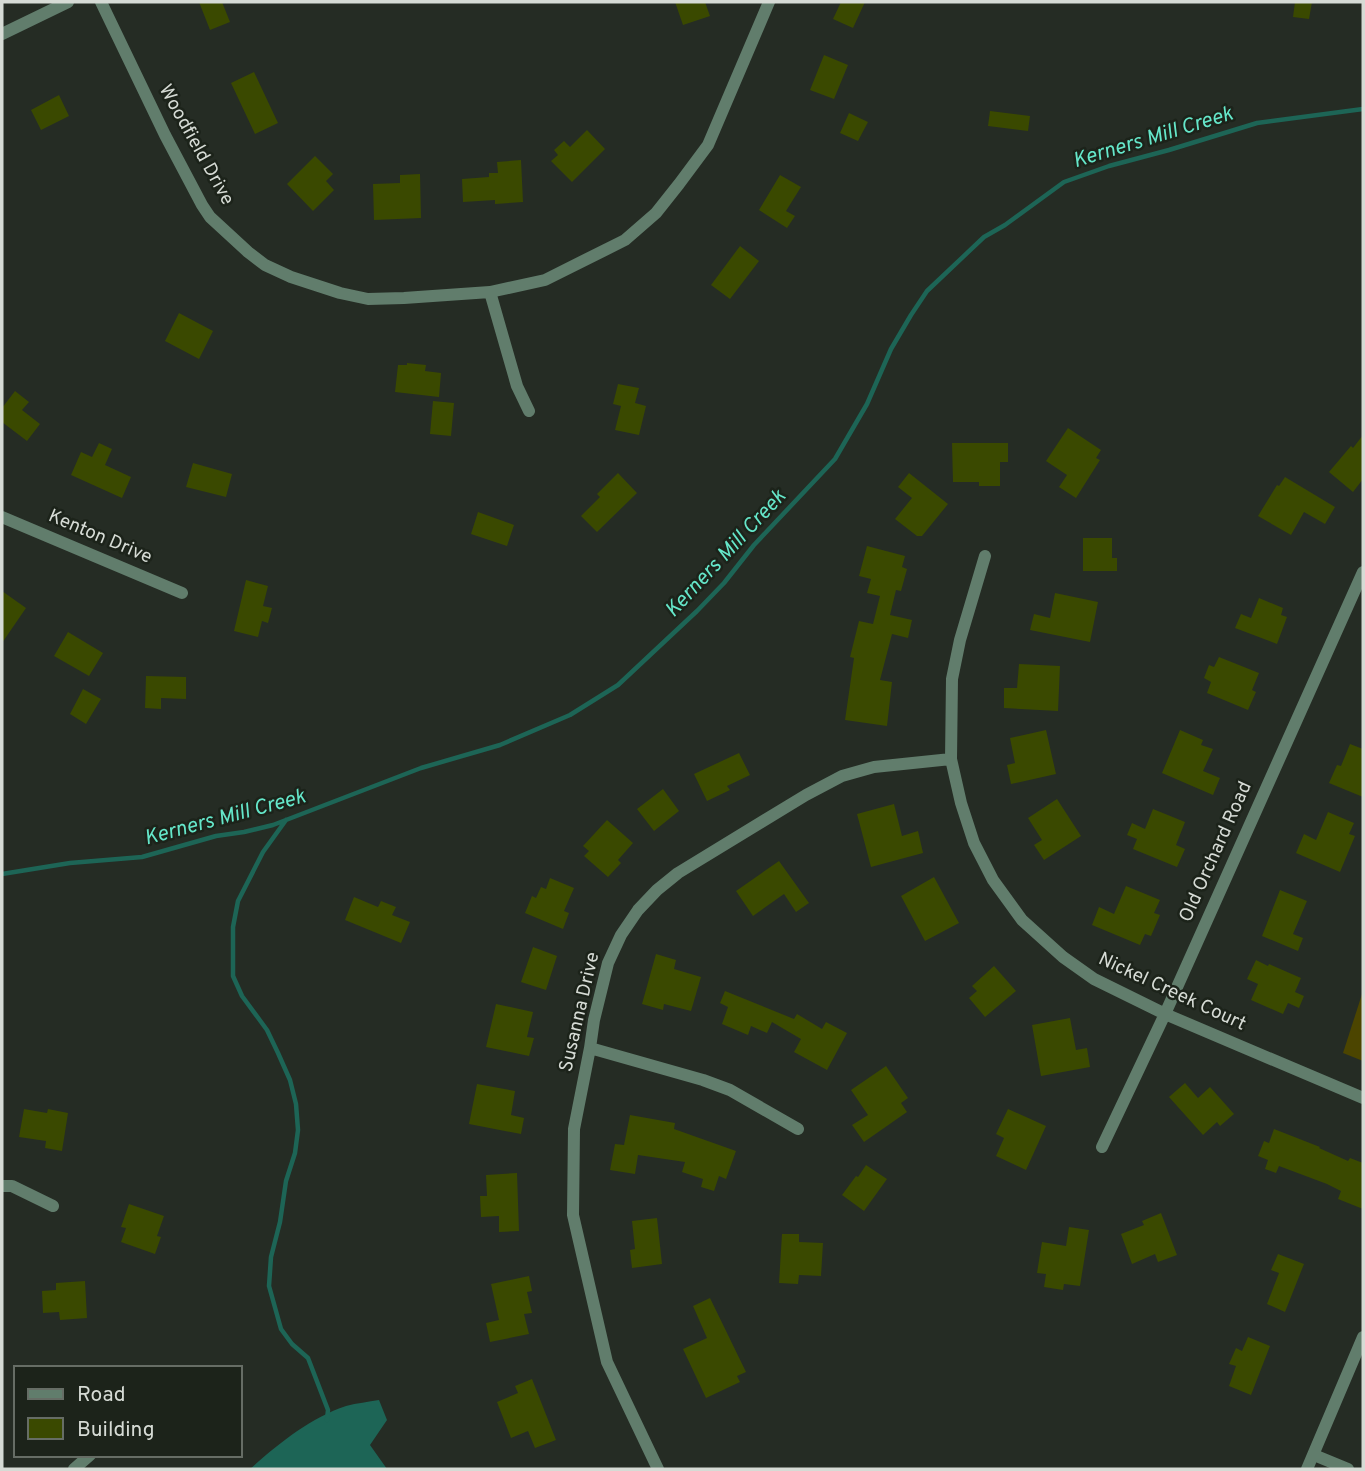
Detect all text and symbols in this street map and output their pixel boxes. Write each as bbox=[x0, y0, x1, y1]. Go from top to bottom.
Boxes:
street label: Woodfield Drive bbox=[153, 80, 239, 210]
water label: Kerners Mill Creek bbox=[1070, 101, 1237, 175]
water label: Kerners Mill Creek bbox=[660, 484, 793, 624]
street label: Kenton Drive bbox=[44, 504, 156, 570]
street label: Old Orchard Road bbox=[1174, 778, 1258, 926]
water label: Kerners Mill Creek bbox=[141, 783, 309, 852]
street label: Nickel Creek Court bbox=[1094, 947, 1250, 1037]
street label: Susanna Drive bbox=[555, 950, 605, 1074]
legend bbox=[14, 1366, 242, 1457]
text: Road bbox=[77, 1382, 126, 1409]
text: Building bbox=[77, 1417, 155, 1444]

